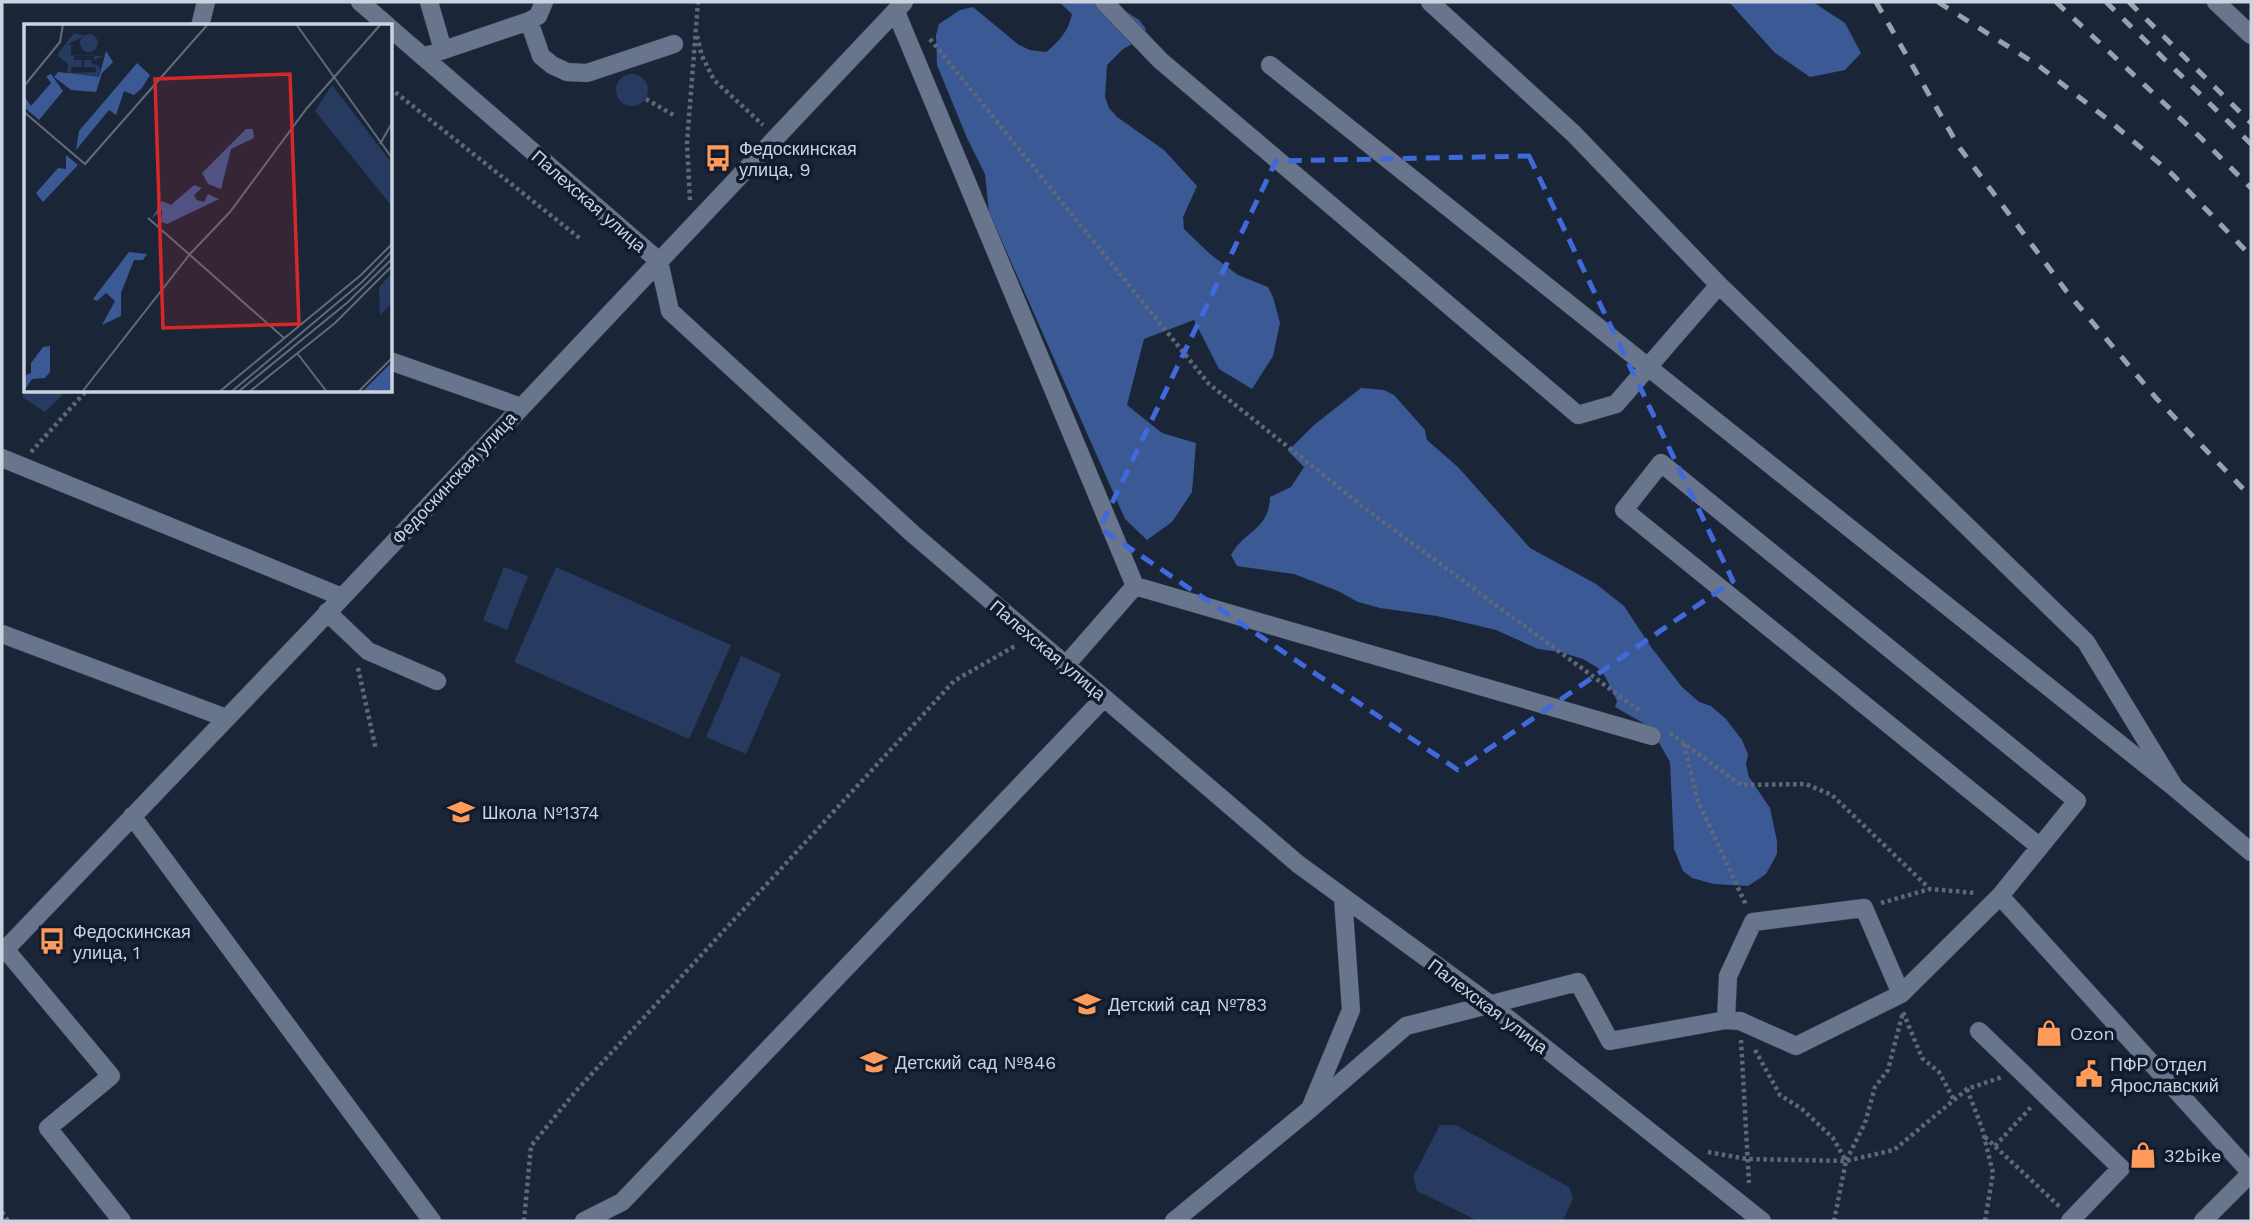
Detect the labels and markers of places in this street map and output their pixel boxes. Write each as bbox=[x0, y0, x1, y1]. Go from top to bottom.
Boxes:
place label: Федоскинская улица, 9 bbox=[739, 138, 857, 180]
bus stop icon: Федоскинская улица, 9 bbox=[703, 143, 733, 173]
school or university icon: Школа №1374 bbox=[446, 797, 476, 827]
place label: Школа №1374 bbox=[482, 802, 599, 823]
place label: Федоскинская улица, 1 bbox=[73, 921, 191, 963]
bus stop icon: Федоскинская улица, 1 bbox=[37, 926, 67, 956]
school or university icon: Детский сад №783 bbox=[1072, 989, 1102, 1019]
place label: Детский сад №783 bbox=[1108, 994, 1267, 1015]
shop icon: Ozon bbox=[2034, 1018, 2064, 1048]
place label: Ozon bbox=[2070, 1023, 2115, 1044]
school or university icon: Детский сад №846 bbox=[859, 1047, 889, 1077]
place label: Детский сад №846 bbox=[895, 1052, 1056, 1073]
place label: ПФР Отдел Ярославский bbox=[2110, 1054, 2219, 1096]
public building icon: ПФР Отдел Ярославский bbox=[2074, 1059, 2104, 1089]
shop icon: 32bike bbox=[2128, 1140, 2158, 1170]
place label: 32bike bbox=[2164, 1145, 2221, 1166]

